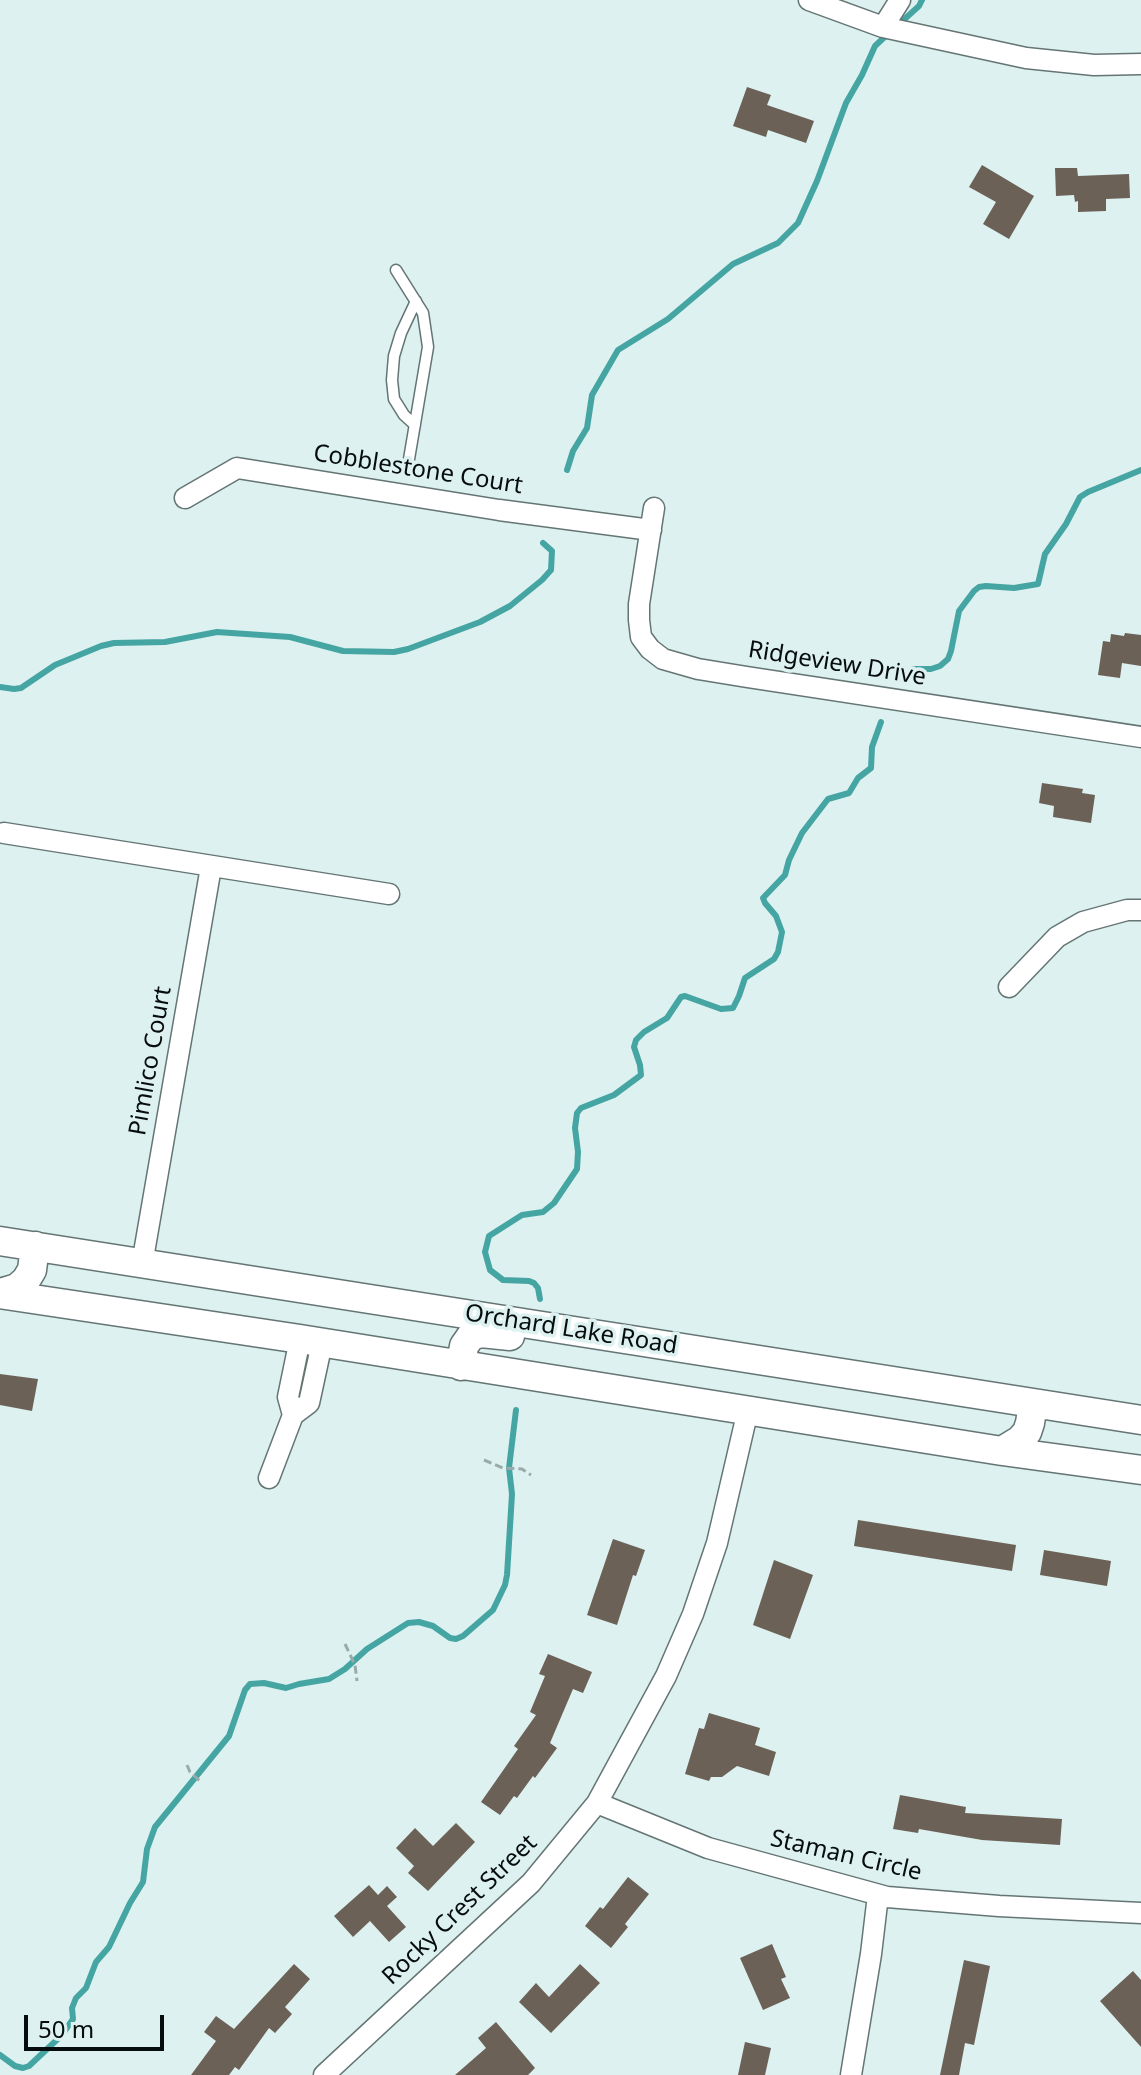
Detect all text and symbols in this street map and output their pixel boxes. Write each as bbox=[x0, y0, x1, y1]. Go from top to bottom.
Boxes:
street label: Cobblestone Court bbox=[311, 439, 525, 501]
street label: Ridgeview Drive bbox=[746, 636, 928, 692]
street label: Pimlico Court bbox=[124, 984, 178, 1138]
street label: Orchard Lake Road bbox=[463, 1299, 679, 1361]
street label: Staman Circle bbox=[768, 1825, 924, 1887]
street label: Rocky Crest Street bbox=[377, 1829, 543, 1991]
scale bar bbox=[28, 1999, 168, 2049]
text: 50 m bbox=[38, 2012, 94, 2045]

